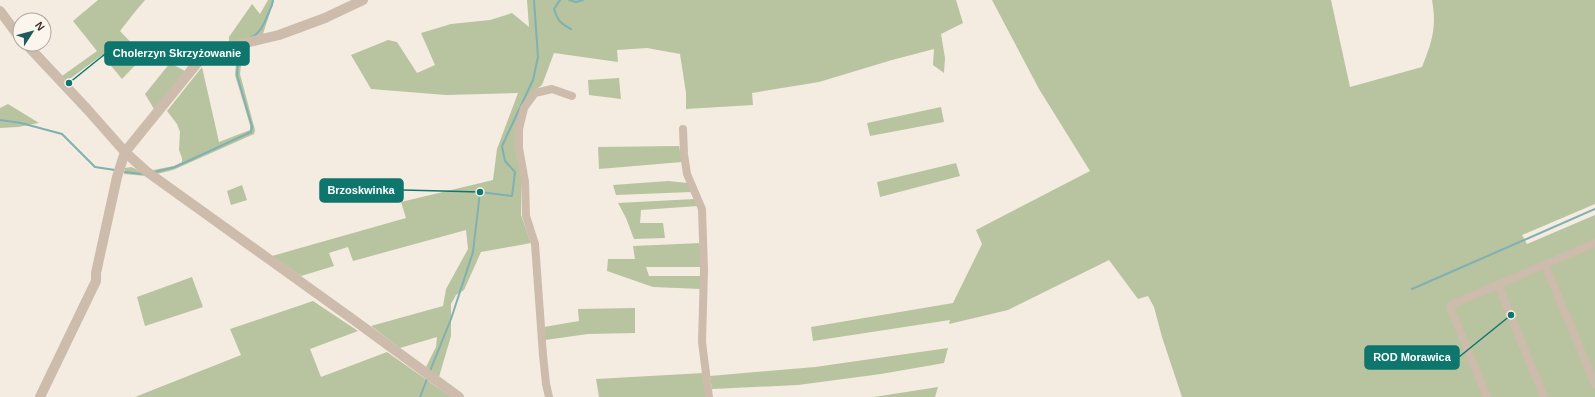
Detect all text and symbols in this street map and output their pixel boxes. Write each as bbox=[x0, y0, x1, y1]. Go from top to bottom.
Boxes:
north arrow bbox=[12, 12, 52, 52]
text: N bbox=[33, 19, 47, 33]
callout: Cholerzyn Skrzyżowanie bbox=[105, 42, 249, 65]
text: Cholerzyn Skrzyżowanie bbox=[113, 47, 241, 59]
callout: Brzoskwinka bbox=[320, 179, 403, 202]
text: Brzoskwinka bbox=[327, 184, 396, 196]
callout: ROD Morawica bbox=[1365, 346, 1459, 369]
text: ROD Morawica bbox=[1373, 351, 1452, 363]

